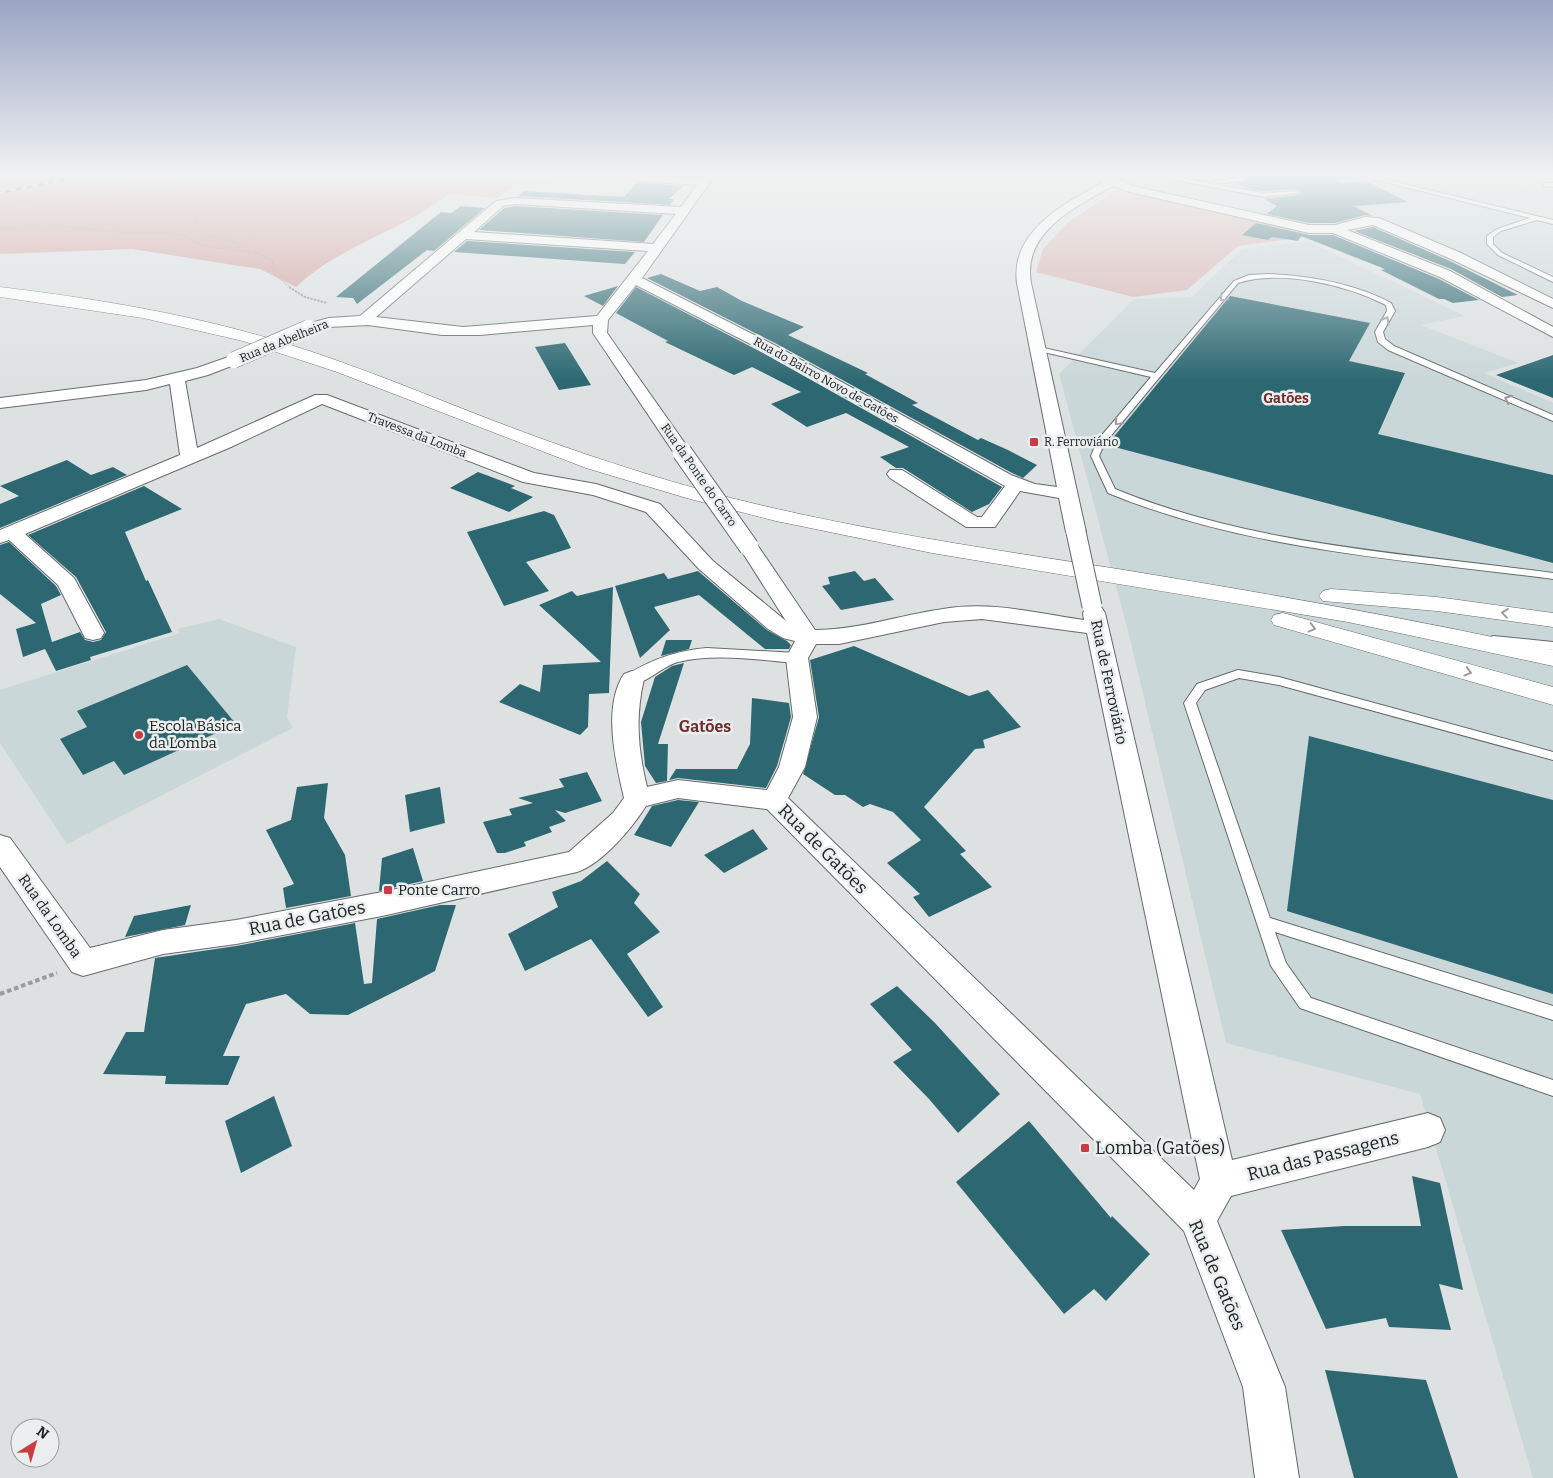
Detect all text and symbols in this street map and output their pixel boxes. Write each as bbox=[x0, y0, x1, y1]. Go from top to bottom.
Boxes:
one-way arrow bbox=[1220, 292, 1229, 301]
street label: Rua da Abelheira bbox=[238, 317, 331, 365]
one-way arrow bbox=[1380, 317, 1390, 326]
street label: Rua do Bairro Novo de Gatões bbox=[751, 334, 901, 426]
district label: Gatões bbox=[1263, 390, 1309, 407]
one-way arrow bbox=[1504, 394, 1513, 405]
street label: Travessa da Lomba bbox=[365, 410, 469, 461]
one-way arrow bbox=[1114, 416, 1123, 425]
street label: Rua da Ponte do Carro bbox=[658, 421, 740, 529]
place label: R. Ferroviário bbox=[1044, 435, 1118, 449]
marker: R. Ferroviário bbox=[1028, 436, 1040, 448]
one-way arrow bbox=[1500, 608, 1508, 619]
street label: Rua de Ferroviário bbox=[1087, 618, 1131, 746]
one-way arrow bbox=[1307, 622, 1315, 632]
one-way arrow bbox=[1464, 666, 1472, 677]
place label: Escola Básica da Lomba bbox=[149, 717, 241, 752]
district label: Gatões bbox=[679, 717, 731, 736]
marker: Escola Básica da Lomba bbox=[133, 729, 145, 741]
street label: Rua de Gatões bbox=[773, 799, 873, 899]
street label: Rua da Lomba bbox=[15, 871, 85, 961]
place label: Ponte Carro bbox=[398, 881, 480, 899]
marker: Ponte Carro bbox=[382, 884, 394, 896]
street label: Rua de Gatões bbox=[247, 896, 367, 940]
street label: Rua das Passagens bbox=[1245, 1127, 1401, 1185]
place label: Lomba (Gatões) bbox=[1095, 1137, 1225, 1159]
marker: Lomba (Gatões) bbox=[1079, 1142, 1091, 1154]
street label: Rua de Gatões bbox=[1184, 1216, 1250, 1334]
north arrow bbox=[10, 1418, 60, 1468]
text: N bbox=[33, 1423, 52, 1443]

